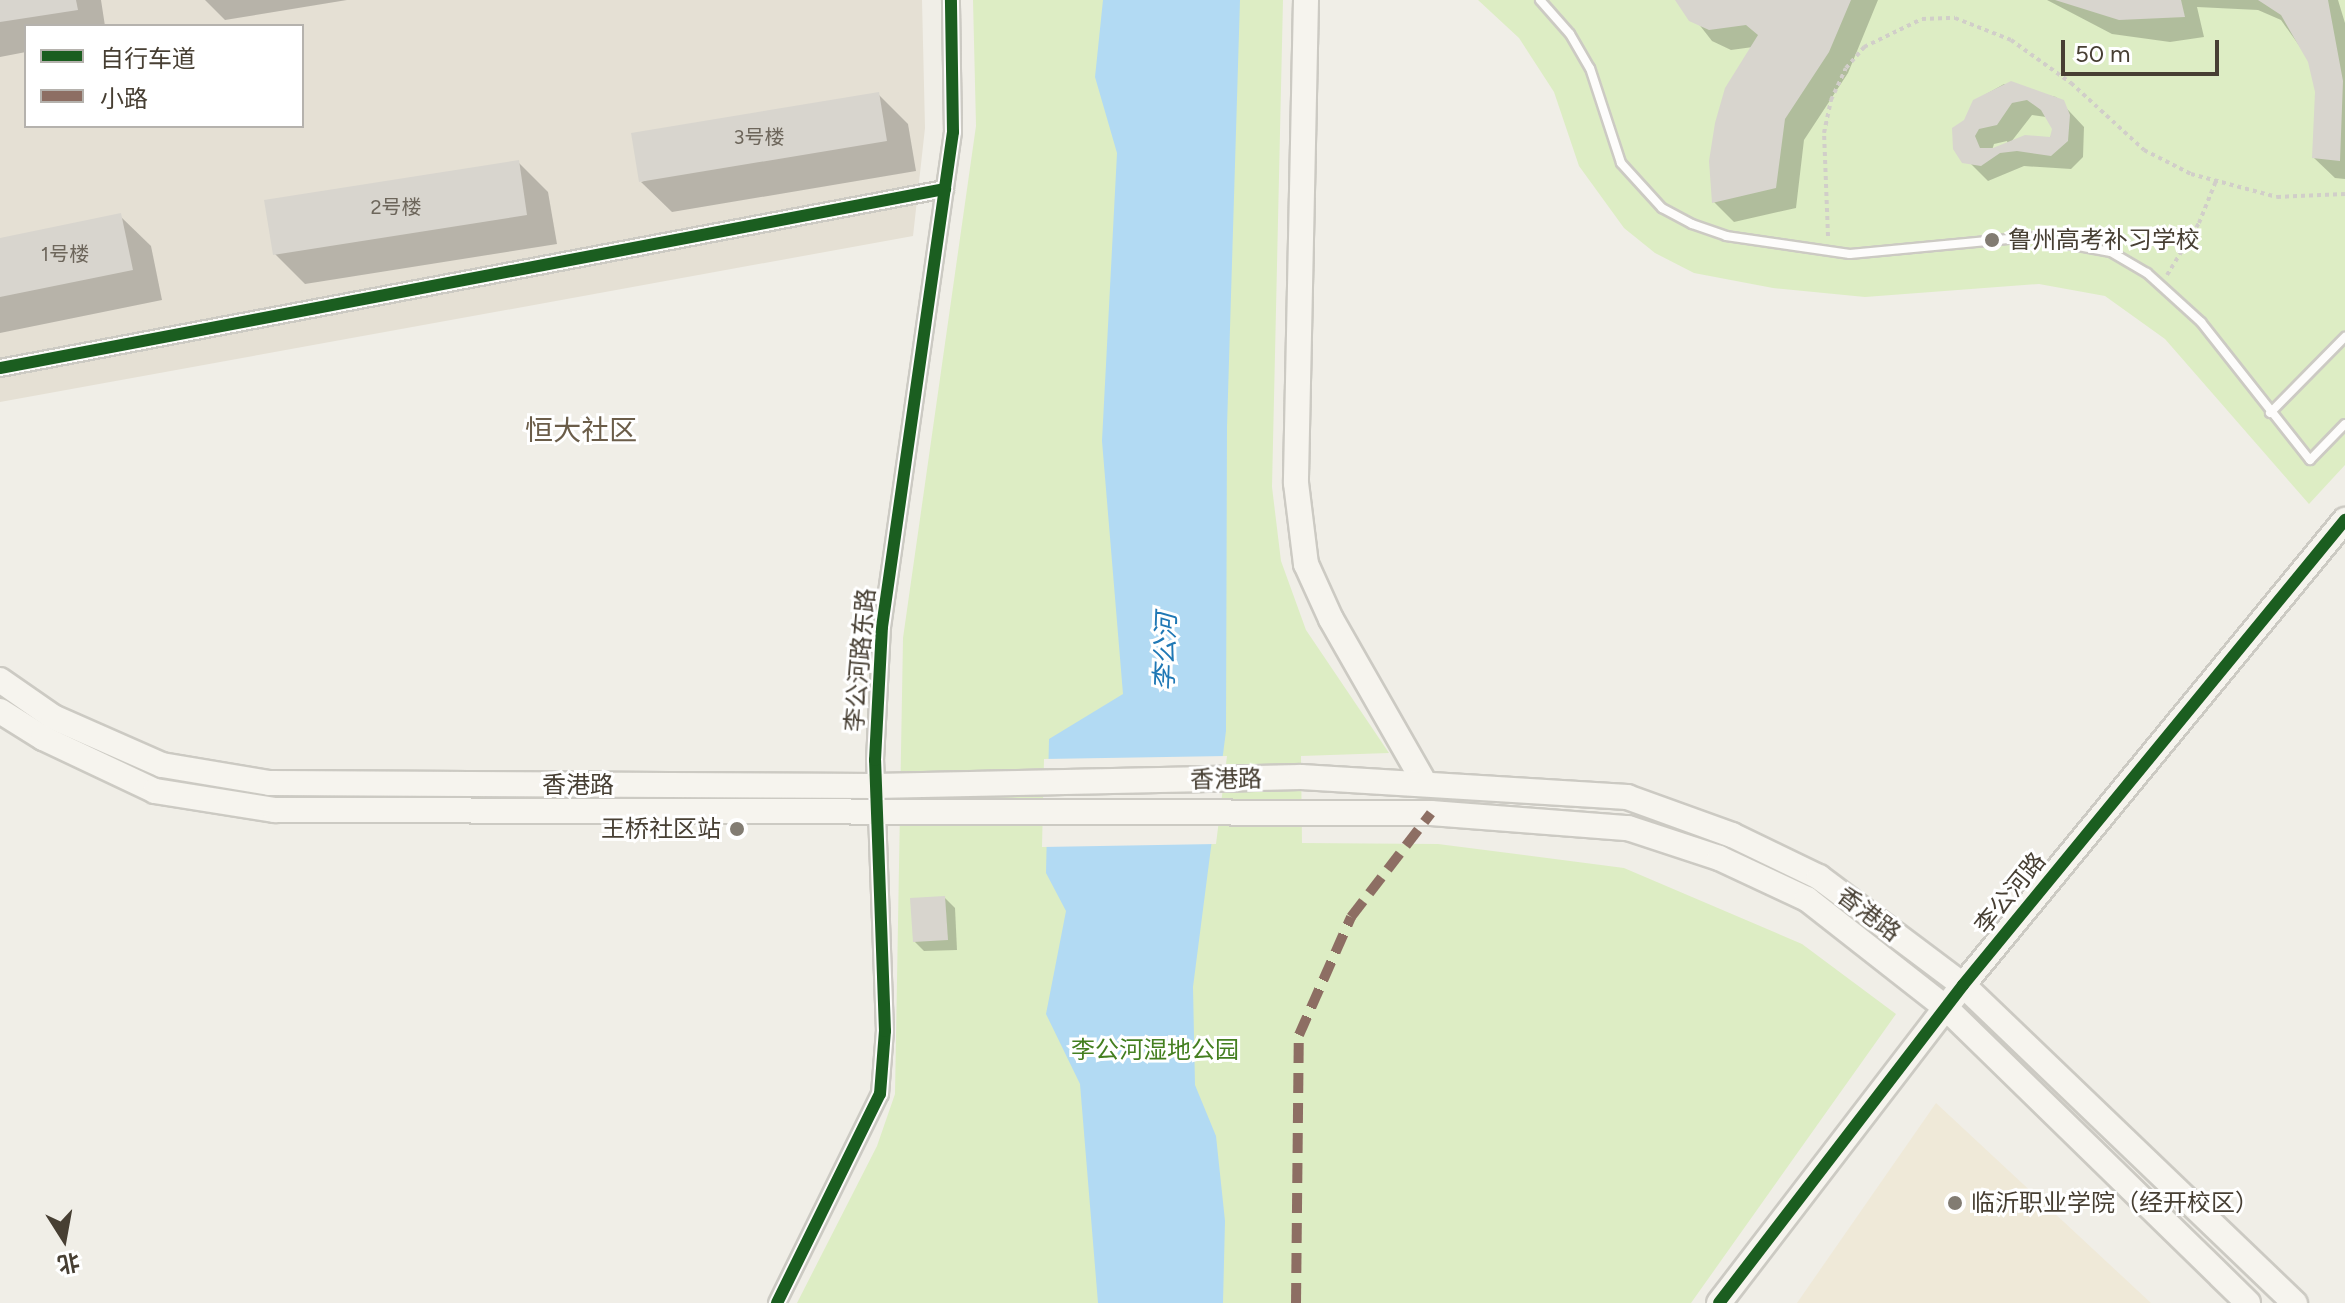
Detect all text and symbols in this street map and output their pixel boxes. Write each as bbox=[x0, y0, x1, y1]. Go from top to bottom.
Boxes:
legend bbox=[24, 24, 304, 128]
scale bar bbox=[2065, 24, 2223, 74]
text: 50 m bbox=[2075, 39, 2131, 68]
text: 自行车道 bbox=[100, 44, 196, 73]
text: 小路 bbox=[100, 84, 148, 113]
house number: 3号楼 bbox=[734, 125, 784, 149]
house number: 2号楼 bbox=[370, 195, 422, 219]
place label: 鲁州高考补习学校 bbox=[2008, 226, 2200, 254]
marker: 鲁州高考补习学校 bbox=[1983, 231, 2001, 249]
house number: 1号楼 bbox=[41, 242, 89, 266]
district label: 恒大社区 bbox=[525, 413, 637, 447]
street label: 李公河路东路 bbox=[839, 587, 881, 733]
water label: 李公河 bbox=[1149, 612, 1183, 692]
street label: 香港路 bbox=[1190, 764, 1262, 794]
street label: 香港路 bbox=[542, 771, 614, 799]
place label: 王桥社区站 bbox=[601, 815, 721, 843]
marker: 王桥社区站 bbox=[728, 820, 746, 838]
street label: 李公河路 bbox=[1969, 847, 2051, 939]
street label: 香港路 bbox=[1832, 881, 1906, 947]
park label: 李公河湿地公园 bbox=[1071, 1036, 1239, 1064]
place label: 临沂职业学院（经开校区） bbox=[1971, 1189, 2259, 1217]
marker: 临沂职业学院（经开校区） bbox=[1946, 1194, 1964, 1212]
north arrow bbox=[24, 1199, 104, 1279]
text: 北 bbox=[55, 1248, 82, 1278]

